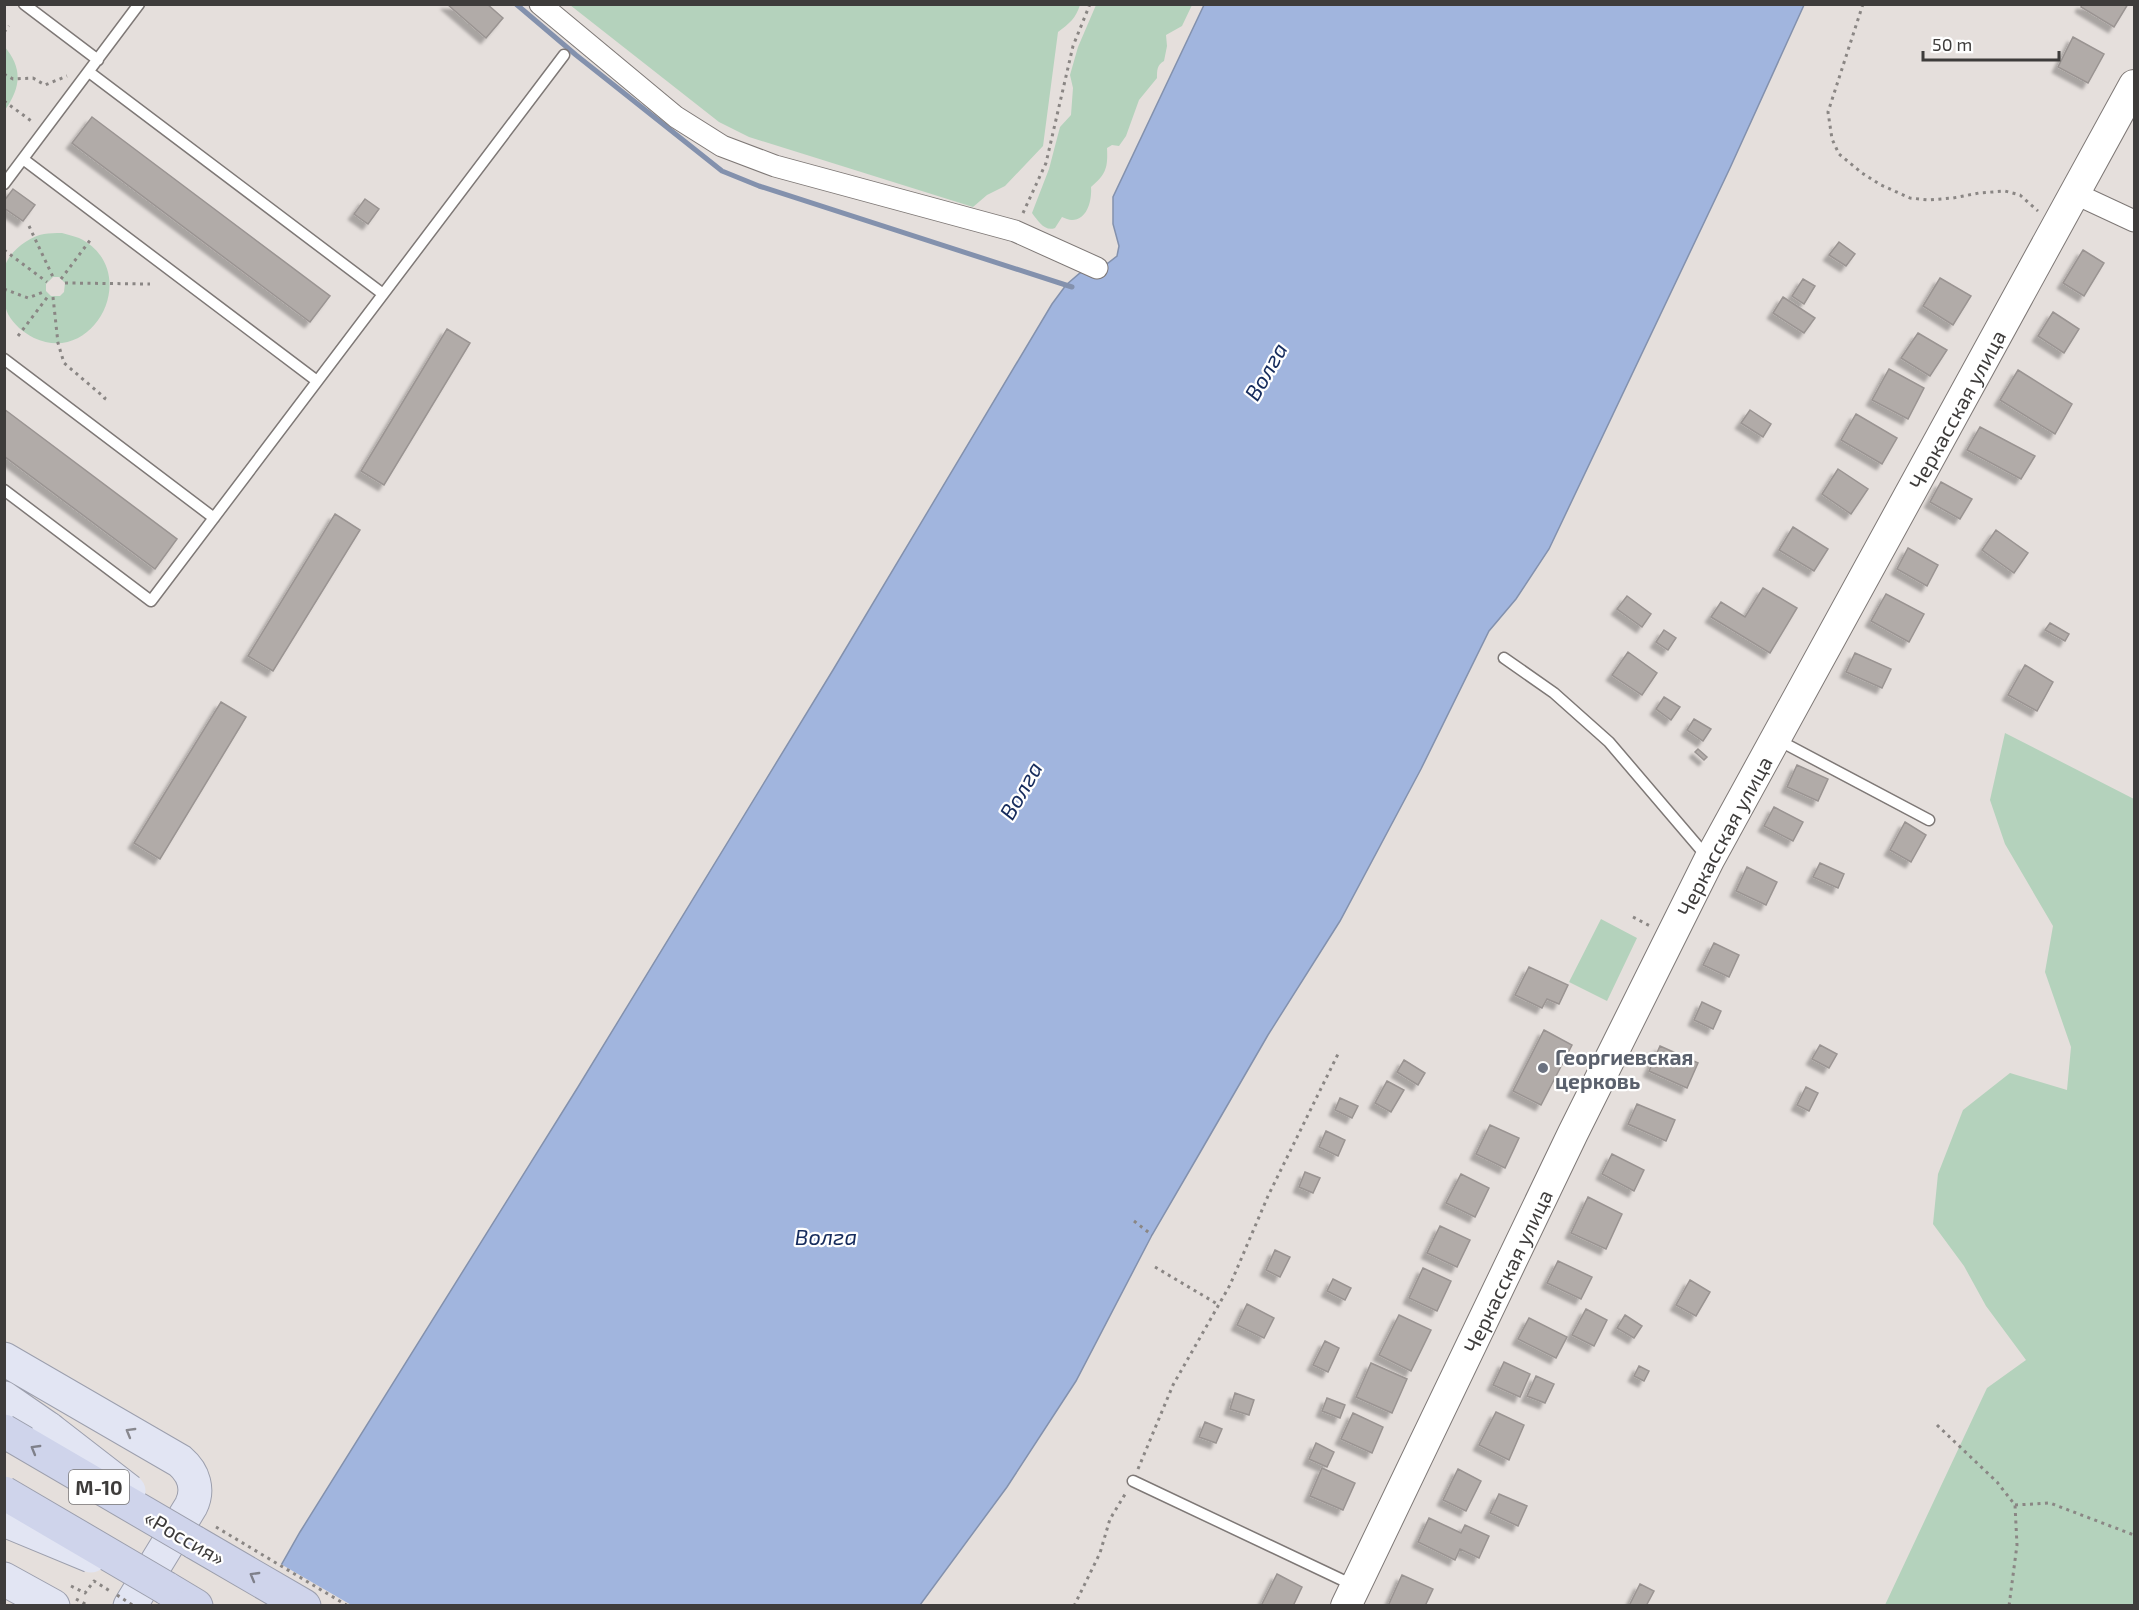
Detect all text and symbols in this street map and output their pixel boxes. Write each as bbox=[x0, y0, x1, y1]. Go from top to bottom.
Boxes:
scale bar bbox=[1923, 24, 2060, 62]
text: 50 m bbox=[1932, 33, 1972, 55]
street label: Черкасская улица bbox=[1903, 325, 2010, 493]
water label: Волга bbox=[1238, 338, 1292, 404]
street label: Черкасская улица bbox=[1671, 751, 1776, 920]
water label: Волга bbox=[993, 757, 1047, 823]
place label: Георгиевская церковь bbox=[1555, 1044, 1693, 1093]
marker: Георгиевская церковь bbox=[1536, 1061, 1550, 1075]
street label: Черкасская улица bbox=[1457, 1185, 1557, 1356]
water label: Волга bbox=[795, 1223, 857, 1249]
one-way arrow bbox=[126, 1428, 136, 1439]
one-way arrow bbox=[31, 1444, 41, 1456]
road number: М-10 bbox=[69, 1470, 129, 1504]
street label: «Россия» bbox=[140, 1504, 230, 1570]
one-way arrow bbox=[250, 1572, 260, 1584]

